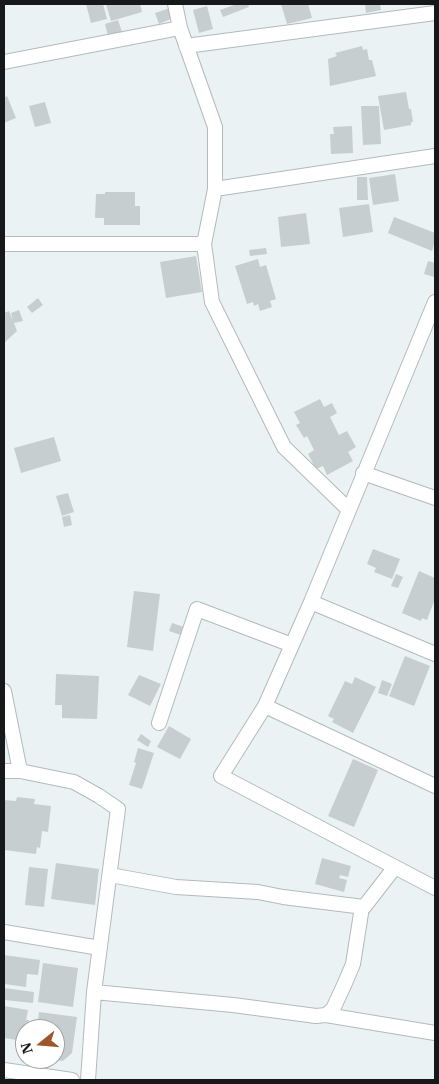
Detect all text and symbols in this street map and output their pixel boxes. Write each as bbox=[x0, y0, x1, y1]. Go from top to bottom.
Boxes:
north arrow bbox=[15, 1019, 65, 1069]
text: N bbox=[16, 1040, 37, 1056]

